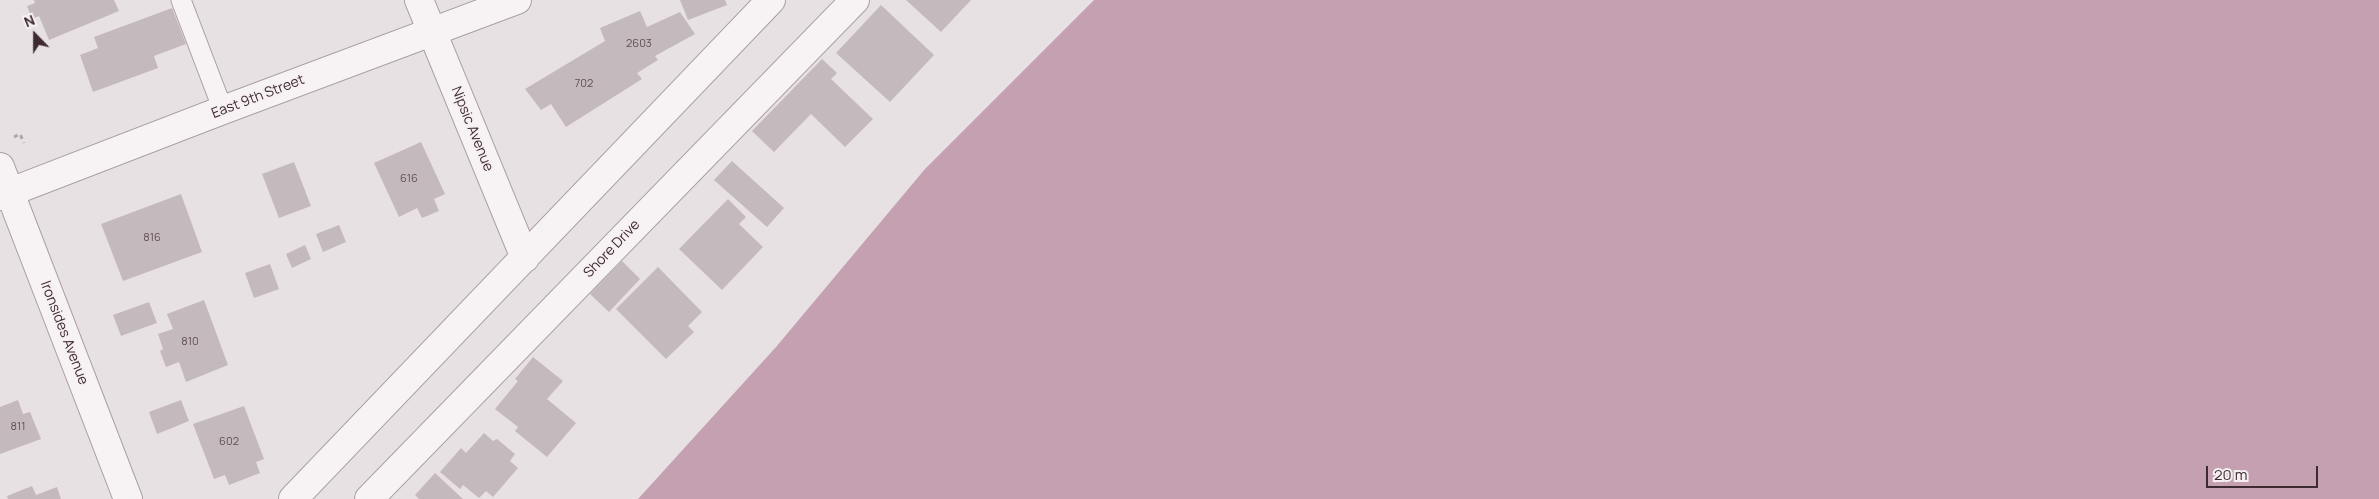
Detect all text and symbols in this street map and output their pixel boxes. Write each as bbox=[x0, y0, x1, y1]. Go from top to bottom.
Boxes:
north arrow bbox=[10, 10, 60, 60]
text: N bbox=[21, 10, 37, 31]
house number: 2603 bbox=[626, 37, 652, 51]
street label: East 9th Street bbox=[209, 72, 307, 122]
house number: 702 bbox=[575, 77, 593, 91]
street label: Nipsic Avenue bbox=[447, 84, 497, 174]
house number: 616 bbox=[400, 172, 418, 186]
street label: Shore Drive bbox=[580, 217, 644, 281]
house number: 816 bbox=[143, 231, 161, 245]
street label: Ironsides Avenue bbox=[36, 279, 92, 387]
house number: 810 bbox=[181, 335, 199, 349]
house number: 811 bbox=[11, 420, 25, 434]
house number: 602 bbox=[219, 435, 239, 449]
scale bar bbox=[2209, 456, 2322, 488]
text: 20 m bbox=[2214, 464, 2247, 485]

